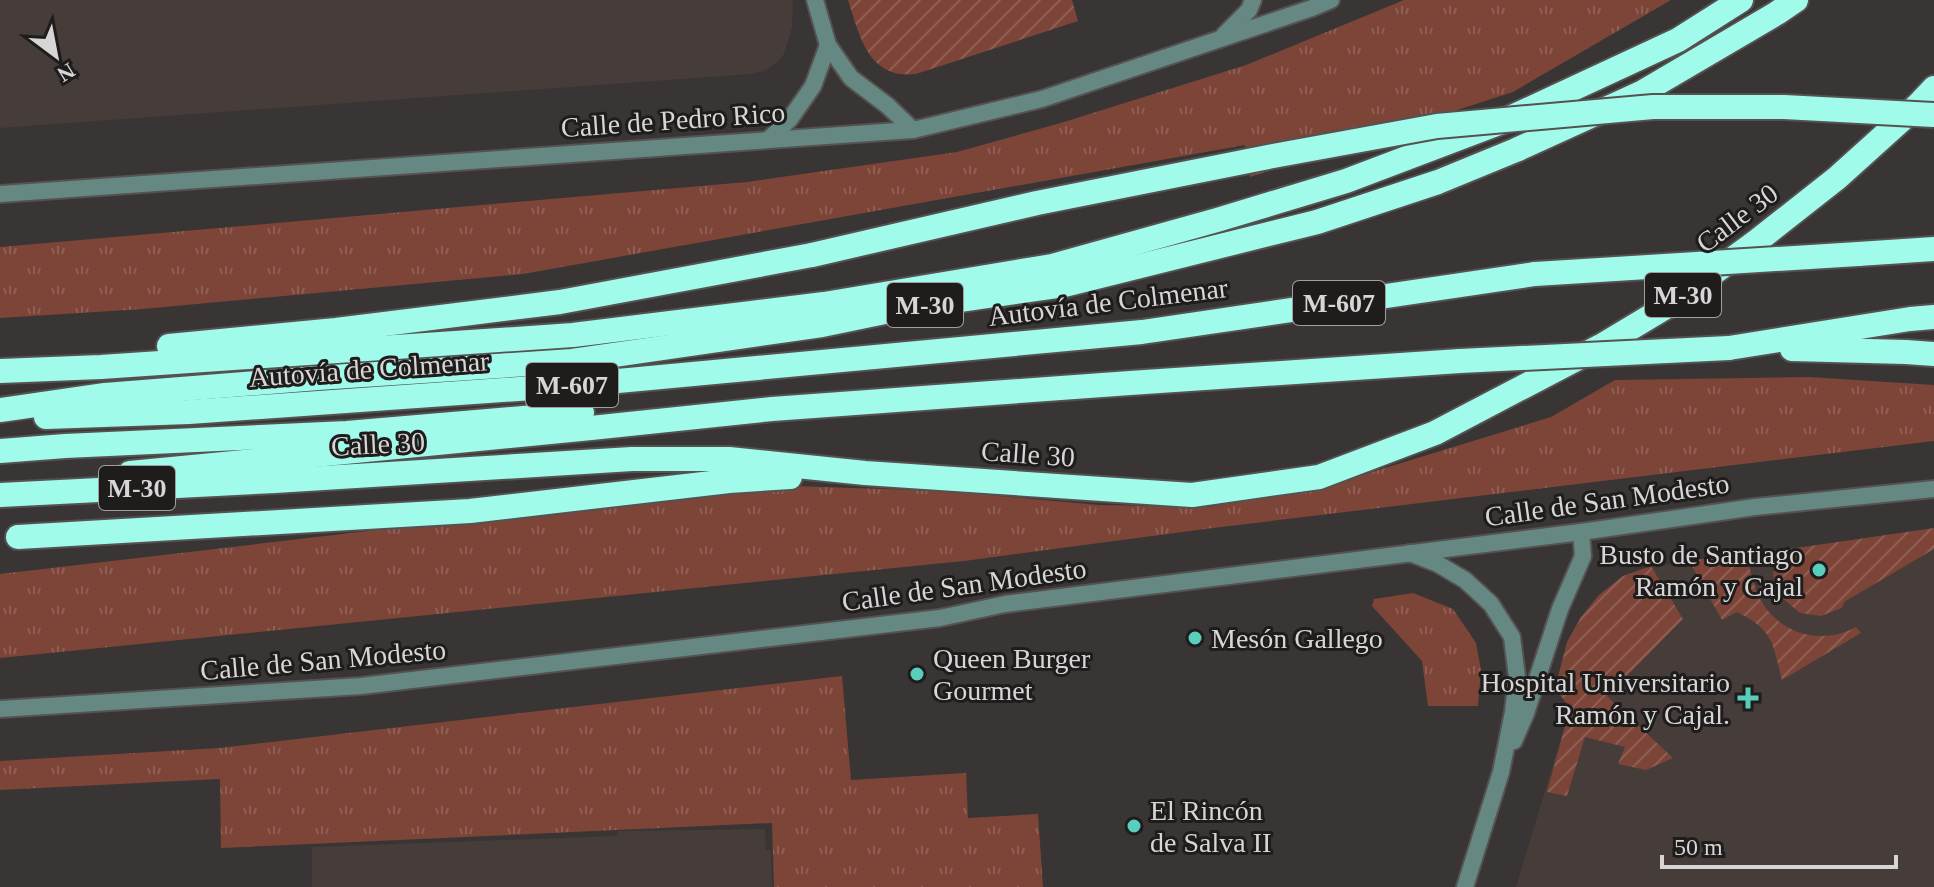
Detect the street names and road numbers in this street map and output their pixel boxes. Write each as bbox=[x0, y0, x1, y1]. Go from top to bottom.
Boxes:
street label: Calle de Pedro Rico bbox=[560, 97, 786, 143]
street label: Calle 30 bbox=[1690, 177, 1784, 259]
street label: Autovía de Colmenar bbox=[986, 272, 1230, 332]
road number: M-30 bbox=[1645, 273, 1721, 317]
road number: M-607 bbox=[1293, 281, 1385, 325]
road number: M-30 bbox=[887, 283, 963, 327]
street label: Autovía de Colmenar bbox=[248, 345, 491, 393]
road number: M-607 bbox=[526, 363, 618, 407]
street label: Calle 30 bbox=[330, 426, 426, 462]
street label: Calle 30 bbox=[980, 435, 1076, 473]
road number: M-30 bbox=[99, 466, 175, 510]
street label: Calle de San Modesto bbox=[1483, 467, 1731, 533]
street label: Calle de San Modesto bbox=[840, 552, 1088, 618]
street label: Calle de San Modesto bbox=[199, 634, 447, 686]

